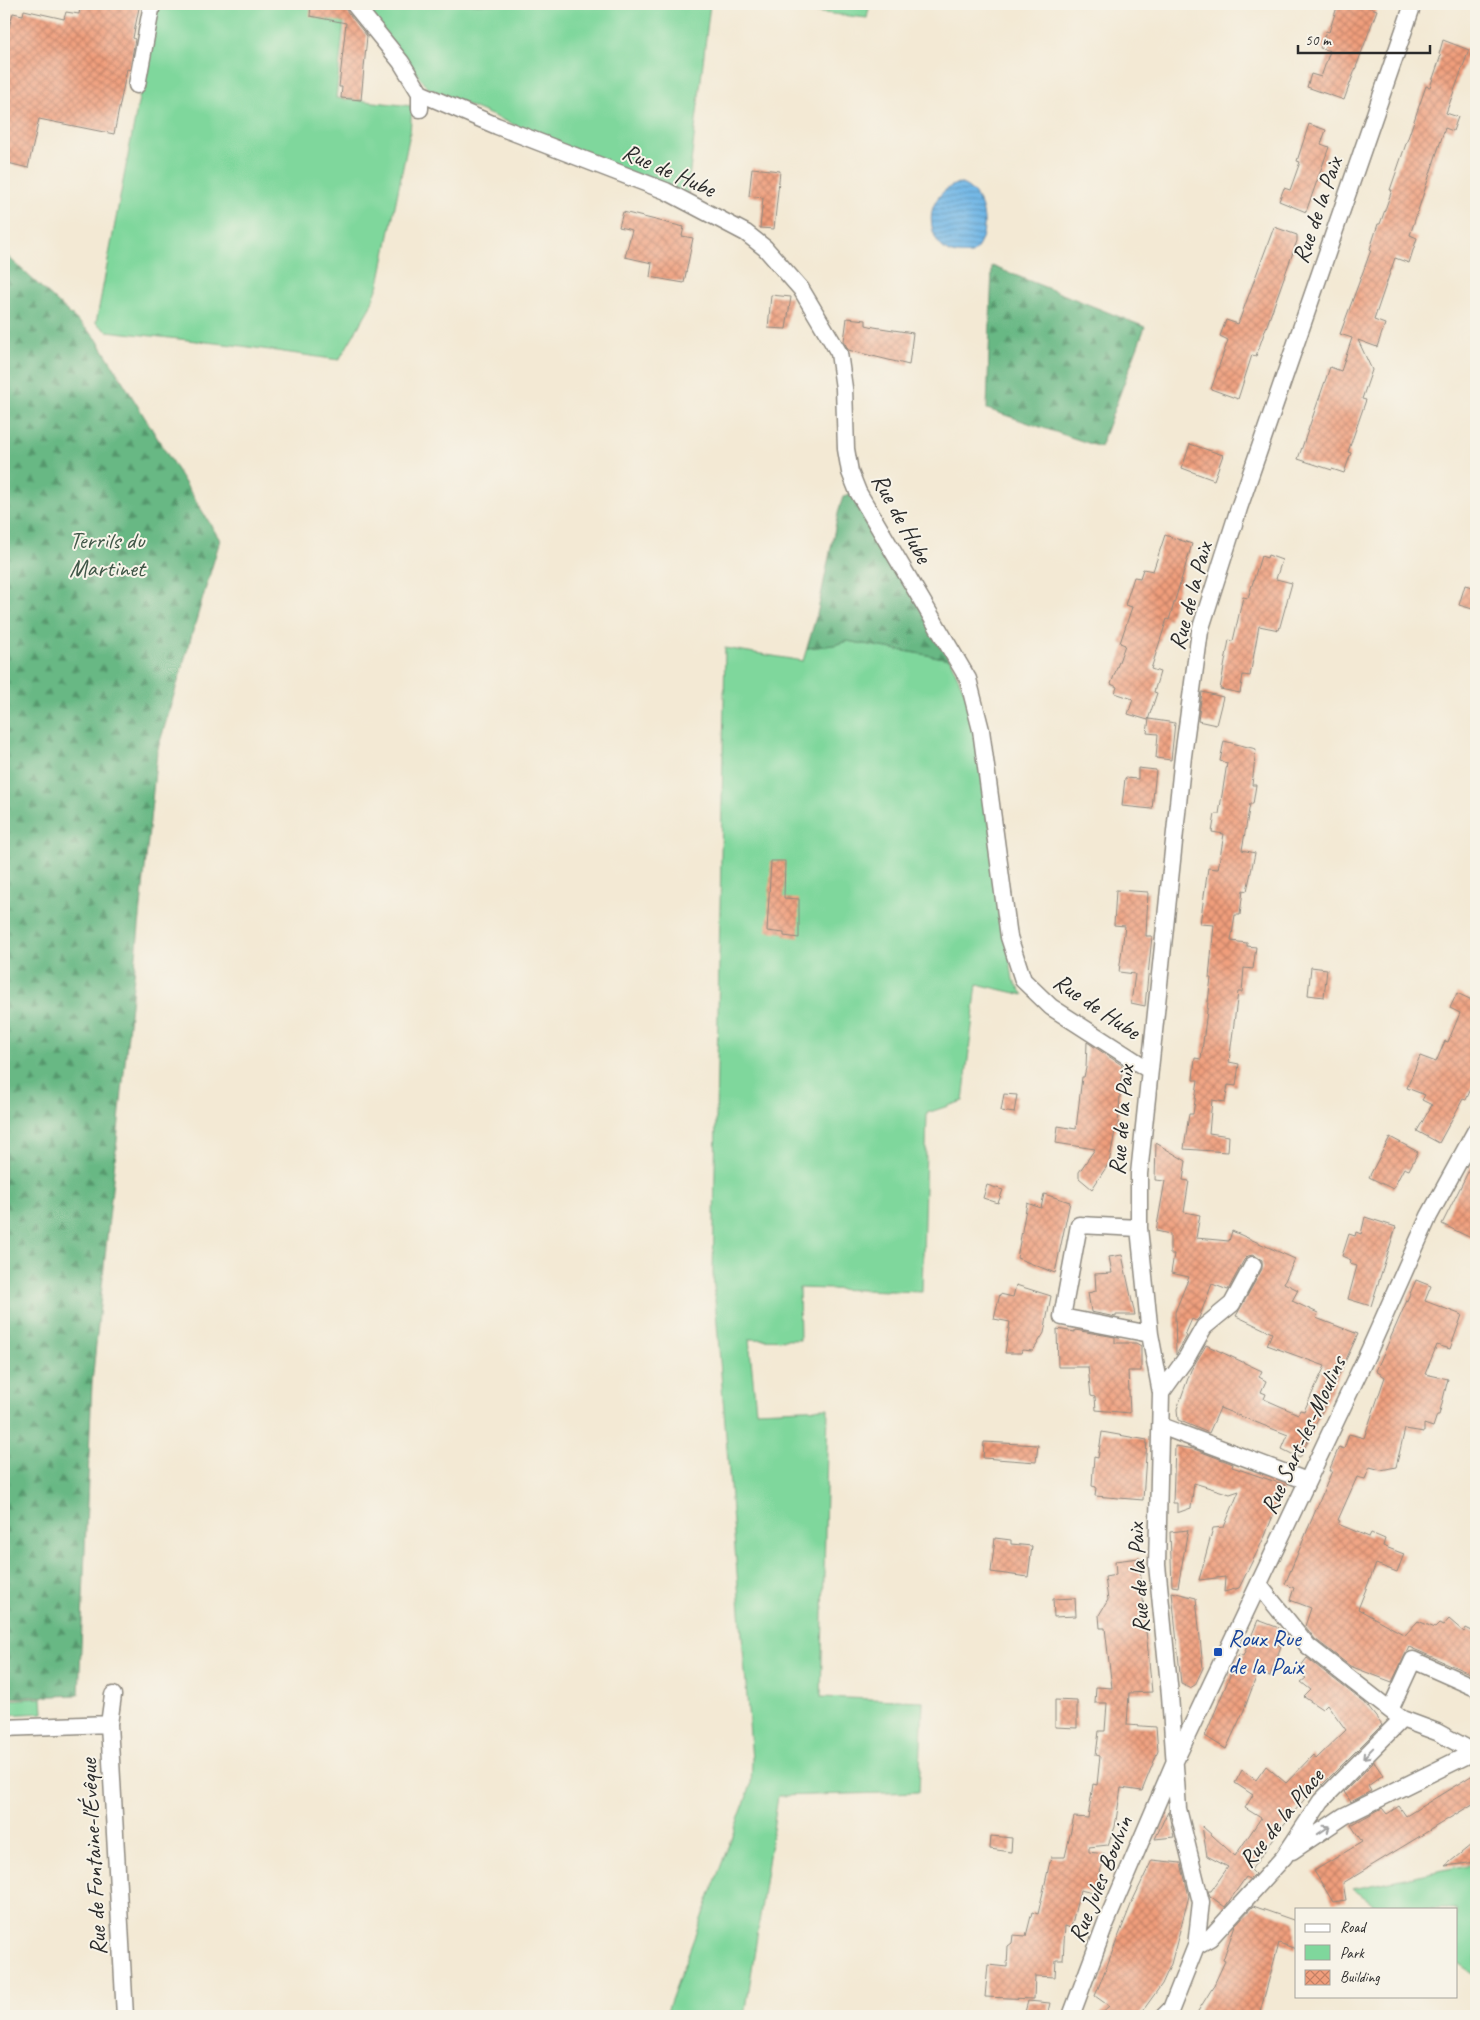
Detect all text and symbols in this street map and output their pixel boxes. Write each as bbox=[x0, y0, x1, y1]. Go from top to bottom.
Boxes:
scale bar bbox=[1298, 22, 1430, 54]
text: 50 m bbox=[1305, 31, 1332, 50]
street label: Rue de Hube bbox=[618, 136, 722, 205]
street label: Rue de la Paix bbox=[1285, 151, 1350, 267]
street label: Rue de Hube bbox=[865, 468, 940, 570]
park label: Terrils du Martinet bbox=[69, 525, 147, 583]
street label: Rue de la Paix bbox=[1161, 537, 1219, 653]
street label: Rue de Hube bbox=[1048, 966, 1148, 1047]
street label: Rue de la Paix bbox=[1101, 1062, 1141, 1176]
street label: Rue Sart-les-Moulins bbox=[1253, 1350, 1353, 1519]
street label: Rue de la Paix bbox=[1120, 1520, 1156, 1634]
place label: Roux Rue de la Paix bbox=[1228, 1623, 1305, 1681]
marker: Roux Rue de la Paix bbox=[1212, 1646, 1224, 1658]
one-way arrow bbox=[1362, 1747, 1374, 1760]
street label: Rue de Fontaine-l'Évêque bbox=[73, 1756, 113, 1956]
street label: Rue de la Place bbox=[1232, 1761, 1332, 1874]
street label: Rue Jules Boulvin bbox=[1061, 1811, 1139, 1947]
one-way arrow bbox=[1317, 1825, 1331, 1835]
legend bbox=[1295, 1908, 1458, 1998]
text: Road bbox=[1340, 1918, 1367, 1937]
text: Park bbox=[1340, 1944, 1365, 1963]
text: Building bbox=[1340, 1968, 1380, 1987]

